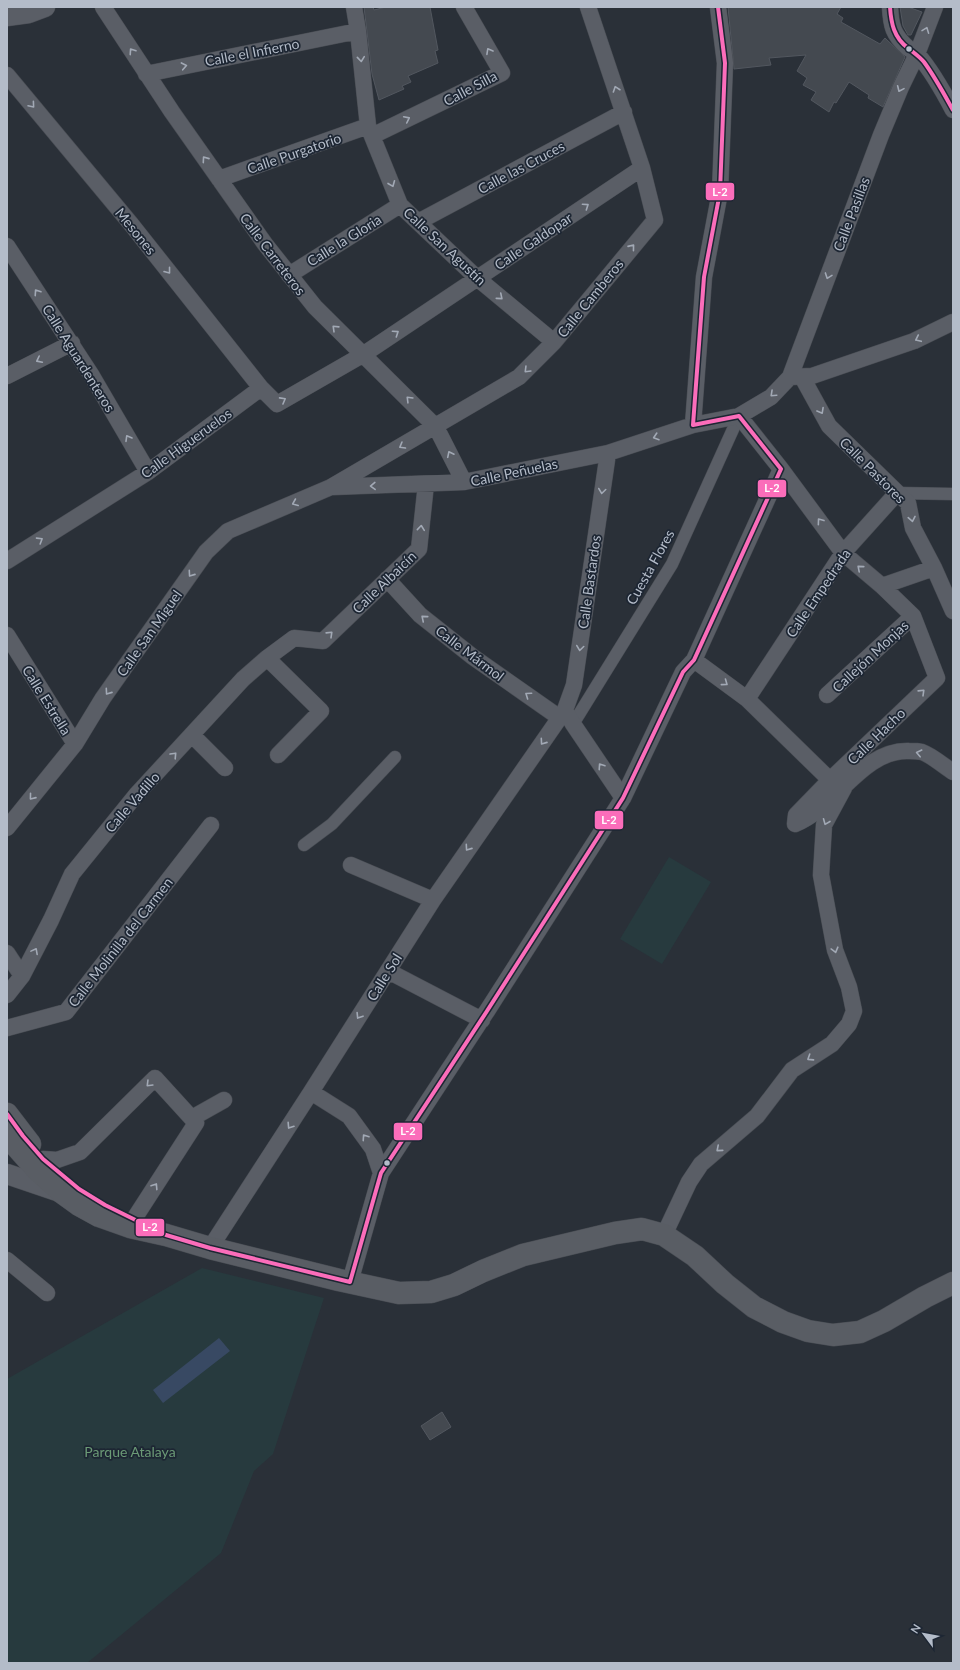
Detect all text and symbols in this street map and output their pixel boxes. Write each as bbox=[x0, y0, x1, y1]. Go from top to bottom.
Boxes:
one-way arrow bbox=[921, 27, 929, 34]
street label: Calle el Infierno bbox=[203, 34, 301, 69]
unlabelled marker bbox=[904, 44, 914, 54]
one-way arrow bbox=[487, 48, 494, 55]
one-way arrow bbox=[130, 49, 137, 56]
one-way arrow bbox=[357, 56, 366, 62]
one-way arrow bbox=[181, 63, 187, 71]
street label: Calle Silla bbox=[440, 67, 500, 109]
one-way arrow bbox=[612, 85, 621, 92]
one-way arrow bbox=[897, 85, 905, 93]
one-way arrow bbox=[27, 101, 34, 108]
one-way arrow bbox=[403, 116, 411, 124]
street label: Calle Purgatorio bbox=[245, 129, 343, 177]
street label: Calle las Cruces bbox=[475, 137, 567, 197]
one-way arrow bbox=[202, 156, 210, 163]
street label: Calle Pasillas bbox=[829, 175, 873, 253]
one-way arrow bbox=[387, 180, 395, 188]
line badge: L-2 bbox=[705, 182, 735, 201]
text: L-2 bbox=[712, 185, 728, 198]
one-way arrow bbox=[582, 203, 589, 211]
street label: Mesones bbox=[112, 204, 160, 258]
street label: Calle San Agustín bbox=[400, 204, 490, 288]
street label: Calle Carreteros bbox=[237, 209, 309, 299]
street label: Calle Galdopar bbox=[491, 209, 575, 273]
street label: Calle la Gloria bbox=[304, 210, 384, 270]
one-way arrow bbox=[628, 244, 635, 252]
street label: Calle Camberos bbox=[553, 255, 627, 341]
one-way arrow bbox=[163, 266, 170, 273]
one-way arrow bbox=[824, 272, 832, 279]
one-way arrow bbox=[35, 289, 42, 296]
one-way arrow bbox=[495, 293, 503, 300]
street label: Calle Aguardenteros bbox=[39, 301, 119, 415]
one-way arrow bbox=[332, 325, 340, 333]
one-way arrow bbox=[392, 330, 399, 337]
one-way arrow bbox=[914, 334, 922, 342]
one-way arrow bbox=[36, 355, 44, 362]
one-way arrow bbox=[524, 365, 532, 373]
one-way arrow bbox=[770, 389, 778, 397]
one-way arrow bbox=[406, 396, 413, 404]
one-way arrow bbox=[279, 398, 286, 405]
street label: Calle Higueruelos bbox=[137, 404, 235, 482]
one-way arrow bbox=[816, 407, 824, 414]
one-way arrow bbox=[653, 432, 660, 441]
street label: Calle Pastores bbox=[836, 433, 910, 507]
one-way arrow bbox=[126, 435, 133, 442]
one-way arrow bbox=[399, 441, 406, 448]
one-way arrow bbox=[447, 451, 455, 459]
street label: Calle Peñuelas bbox=[469, 454, 559, 490]
line badge: L-2 bbox=[757, 479, 787, 498]
one-way arrow bbox=[370, 481, 376, 490]
text: L-2 bbox=[764, 481, 780, 494]
one-way arrow bbox=[598, 488, 607, 494]
one-way arrow bbox=[291, 498, 299, 506]
one-way arrow bbox=[907, 516, 915, 522]
one-way arrow bbox=[818, 519, 825, 526]
one-way arrow bbox=[416, 525, 425, 531]
street label: Cuesta Flores bbox=[622, 526, 678, 608]
street label: Calle Bastardos bbox=[574, 534, 604, 630]
one-way arrow bbox=[36, 537, 43, 545]
street label: Calle Empedrada bbox=[782, 545, 854, 641]
street label: Calle Albaicín bbox=[349, 547, 419, 617]
one-way arrow bbox=[858, 565, 865, 572]
one-way arrow bbox=[189, 570, 196, 577]
street label: Calle San Miguel bbox=[113, 586, 185, 680]
one-way arrow bbox=[421, 615, 428, 622]
street label: Callejón Monjas bbox=[828, 616, 912, 696]
street label: Calle Mármol bbox=[432, 622, 508, 684]
one-way arrow bbox=[325, 631, 333, 639]
one-way arrow bbox=[576, 645, 585, 651]
street label: Calle Estrella bbox=[19, 662, 75, 738]
one-way arrow bbox=[721, 678, 728, 685]
one-way arrow bbox=[105, 688, 112, 695]
one-way arrow bbox=[917, 689, 925, 697]
one-way arrow bbox=[525, 692, 532, 700]
street label: Calle Hacho bbox=[844, 704, 908, 768]
one-way arrow bbox=[540, 738, 548, 745]
one-way arrow bbox=[916, 749, 923, 758]
one-way arrow bbox=[169, 752, 176, 759]
one-way arrow bbox=[598, 763, 606, 770]
street label: Calle Vadillo bbox=[101, 768, 163, 836]
one-way arrow bbox=[30, 793, 37, 800]
line badge: L-2 bbox=[594, 810, 624, 830]
text: L-2 bbox=[601, 813, 617, 826]
one-way arrow bbox=[823, 819, 831, 826]
one-way arrow bbox=[466, 844, 473, 851]
street label: Calle Molinilla del Carmen bbox=[64, 874, 176, 1010]
one-way arrow bbox=[30, 947, 38, 955]
one-way arrow bbox=[831, 947, 839, 953]
street label: Calle Sol bbox=[363, 950, 405, 1004]
one-way arrow bbox=[357, 1012, 364, 1019]
one-way arrow bbox=[808, 1053, 815, 1060]
one-way arrow bbox=[146, 1079, 154, 1087]
one-way arrow bbox=[287, 1122, 294, 1129]
line badge: L-2 bbox=[393, 1122, 423, 1141]
text: L-2 bbox=[400, 1124, 416, 1137]
one-way arrow bbox=[362, 1134, 370, 1141]
one-way arrow bbox=[716, 1144, 723, 1151]
unlabelled marker bbox=[382, 1158, 392, 1168]
one-way arrow bbox=[151, 1183, 158, 1190]
line badge: L-2 bbox=[135, 1218, 165, 1237]
text: L-2 bbox=[142, 1220, 158, 1233]
park label: Parque Atalaya bbox=[84, 1443, 176, 1460]
north arrow bbox=[904, 1614, 944, 1654]
text: N bbox=[907, 1621, 923, 1635]

